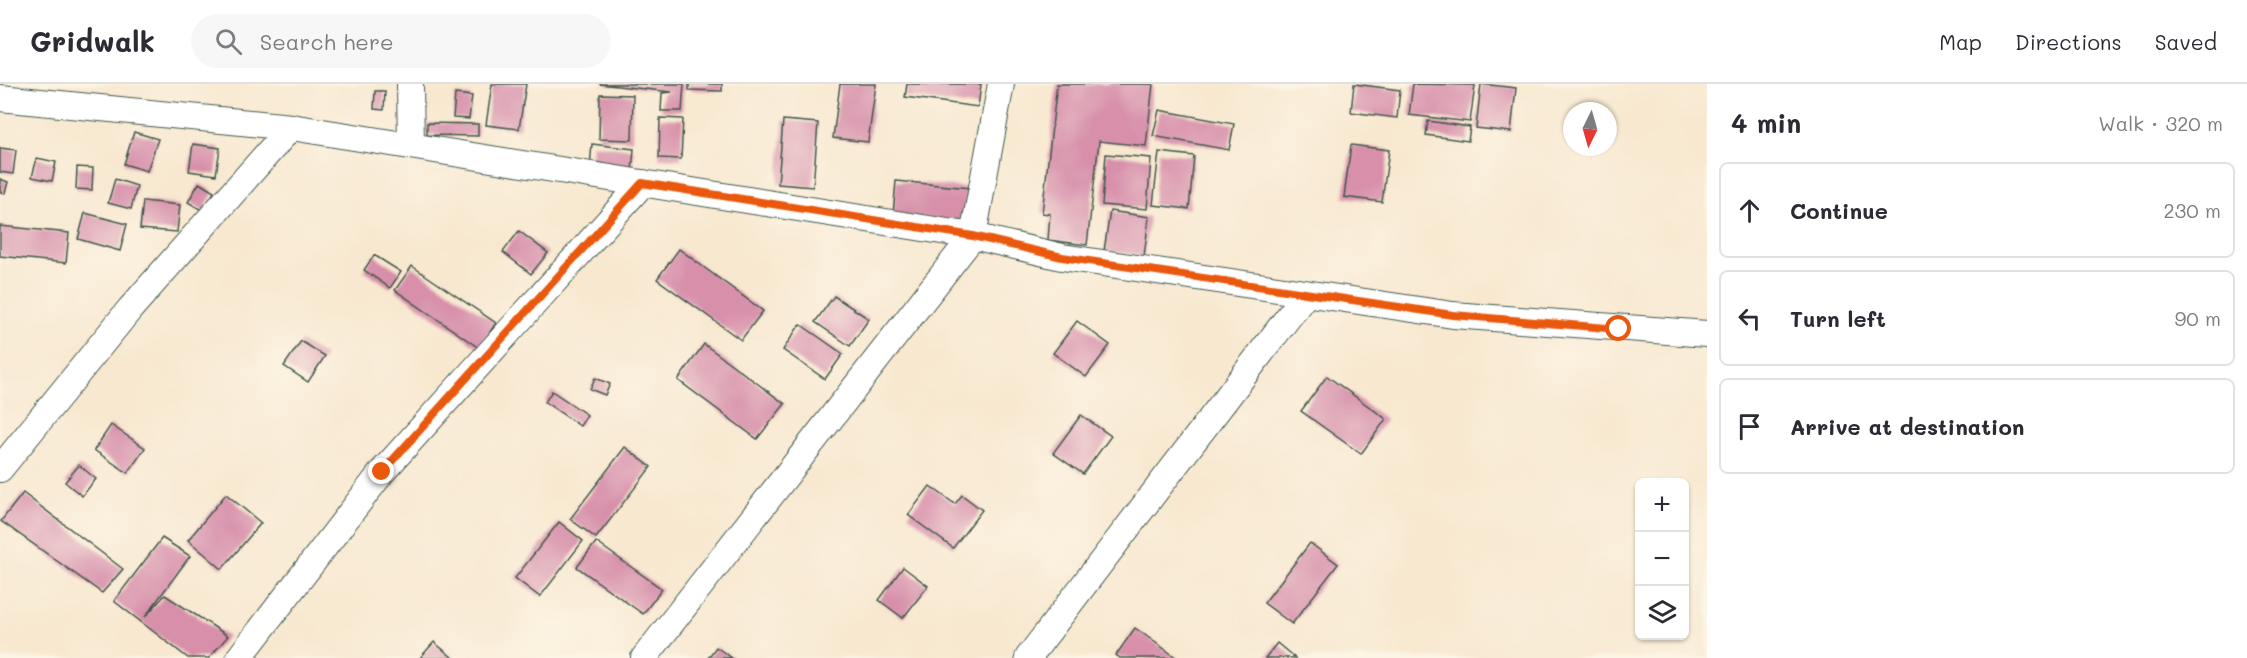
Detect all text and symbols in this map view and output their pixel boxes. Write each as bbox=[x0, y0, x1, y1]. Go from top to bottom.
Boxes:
search box bbox=[191, 14, 611, 68]
text: Gridwalk bbox=[30, 23, 155, 59]
icon: search bbox=[212, 25, 245, 58]
text: Search here bbox=[260, 27, 394, 56]
text: Map bbox=[1939, 28, 1982, 55]
text: Directions bbox=[2015, 28, 2122, 55]
text: Saved bbox=[2155, 28, 2217, 55]
north arrow bbox=[1563, 102, 1617, 156]
text: 4 min bbox=[1731, 106, 1801, 140]
text: Walk · 320 m bbox=[2098, 110, 2223, 136]
icon: ahead bbox=[1733, 194, 1766, 227]
text: Continue bbox=[1790, 196, 1888, 225]
text: 230 m bbox=[2163, 197, 2221, 223]
icon: left bbox=[1733, 302, 1766, 335]
text: Turn left bbox=[1790, 304, 1886, 333]
text: 90 m bbox=[2175, 305, 2221, 331]
route start bbox=[1605, 315, 1631, 341]
icon: arrive bbox=[1733, 410, 1766, 443]
text: Arrive at destination bbox=[1790, 412, 2025, 441]
route end bbox=[368, 458, 394, 484]
map controls bbox=[1635, 478, 1689, 640]
button: + bbox=[1635, 478, 1689, 532]
button: − bbox=[1635, 532, 1689, 586]
button: layers bbox=[1635, 586, 1689, 640]

